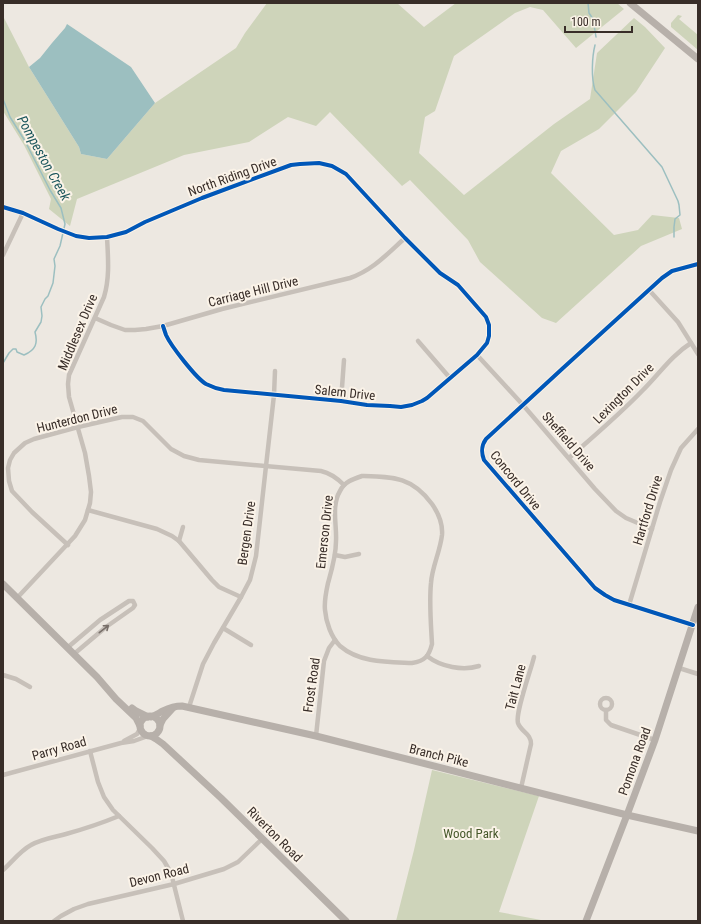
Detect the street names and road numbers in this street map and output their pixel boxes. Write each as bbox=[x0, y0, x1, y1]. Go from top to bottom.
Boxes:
street label: North Riding Drive bbox=[186, 154, 278, 199]
street label: Carriage Hill Drive bbox=[207, 273, 300, 310]
street label: Middlesex Drive bbox=[55, 292, 100, 373]
street label: Lexington Drive bbox=[590, 360, 657, 427]
street label: Salem Drive bbox=[314, 382, 376, 403]
street label: Hunterdon Drive bbox=[35, 401, 119, 436]
street label: Sheffield Drive bbox=[539, 409, 598, 474]
street label: Concord Drive bbox=[487, 448, 544, 513]
street label: Hartford Drive bbox=[630, 473, 665, 547]
street label: Emerson Drive bbox=[313, 494, 336, 570]
street label: Bergen Drive bbox=[235, 500, 258, 566]
street label: Frost Road bbox=[300, 657, 323, 714]
street label: Tait Lane bbox=[502, 663, 529, 712]
street label: Pomona Road bbox=[615, 725, 654, 797]
street label: Parry Road bbox=[30, 734, 88, 763]
street label: Branch Pike bbox=[408, 741, 470, 770]
street label: Riverton Road bbox=[244, 804, 305, 865]
street label: Devon Road bbox=[128, 861, 190, 890]

